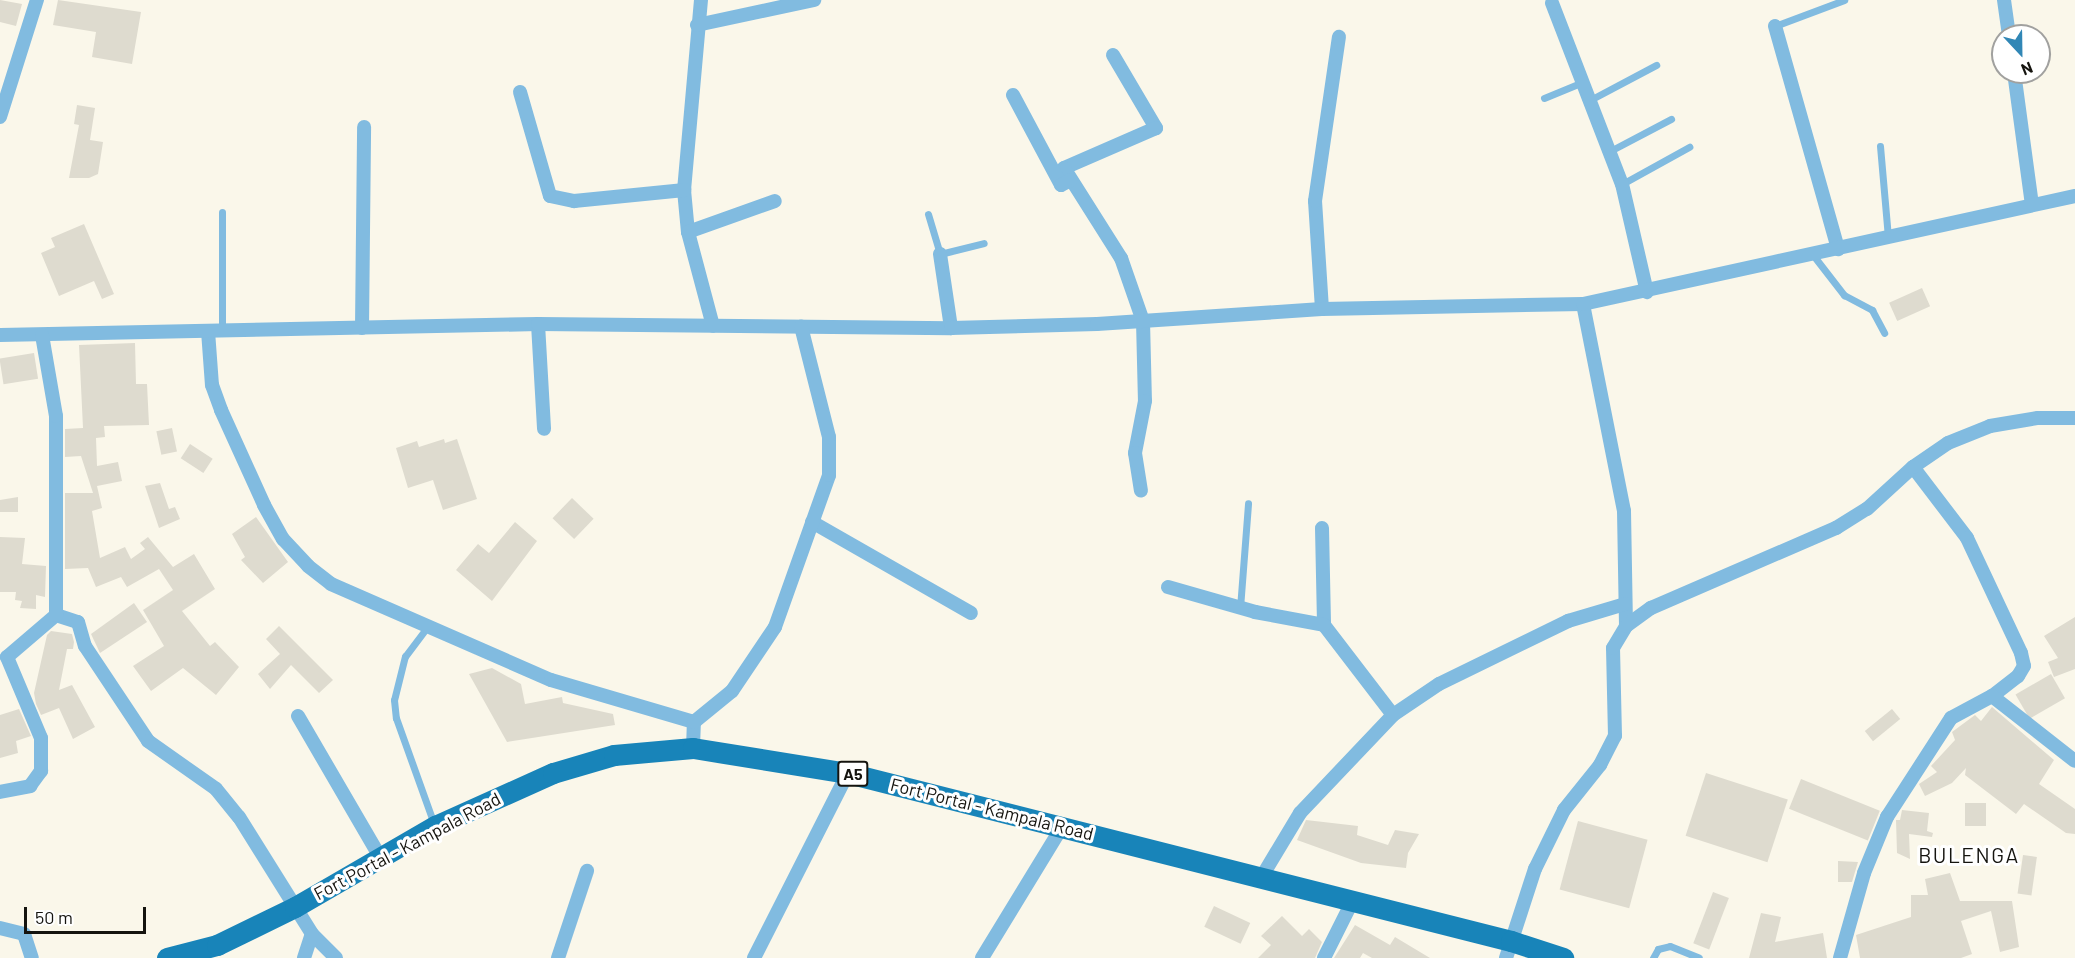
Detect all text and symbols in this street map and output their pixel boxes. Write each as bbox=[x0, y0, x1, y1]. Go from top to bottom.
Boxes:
north arrow bbox=[1991, 24, 2051, 84]
text: N bbox=[2019, 58, 2036, 80]
road number: A5 bbox=[836, 761, 870, 787]
street label: Fort Portal - Kampala Road bbox=[888, 773, 1096, 845]
street label: Fort Portal - Kampala Road bbox=[310, 788, 504, 904]
district label: BULENGA bbox=[1918, 842, 2020, 868]
scale bar bbox=[27, 895, 148, 933]
text: 50 m bbox=[35, 906, 73, 928]

